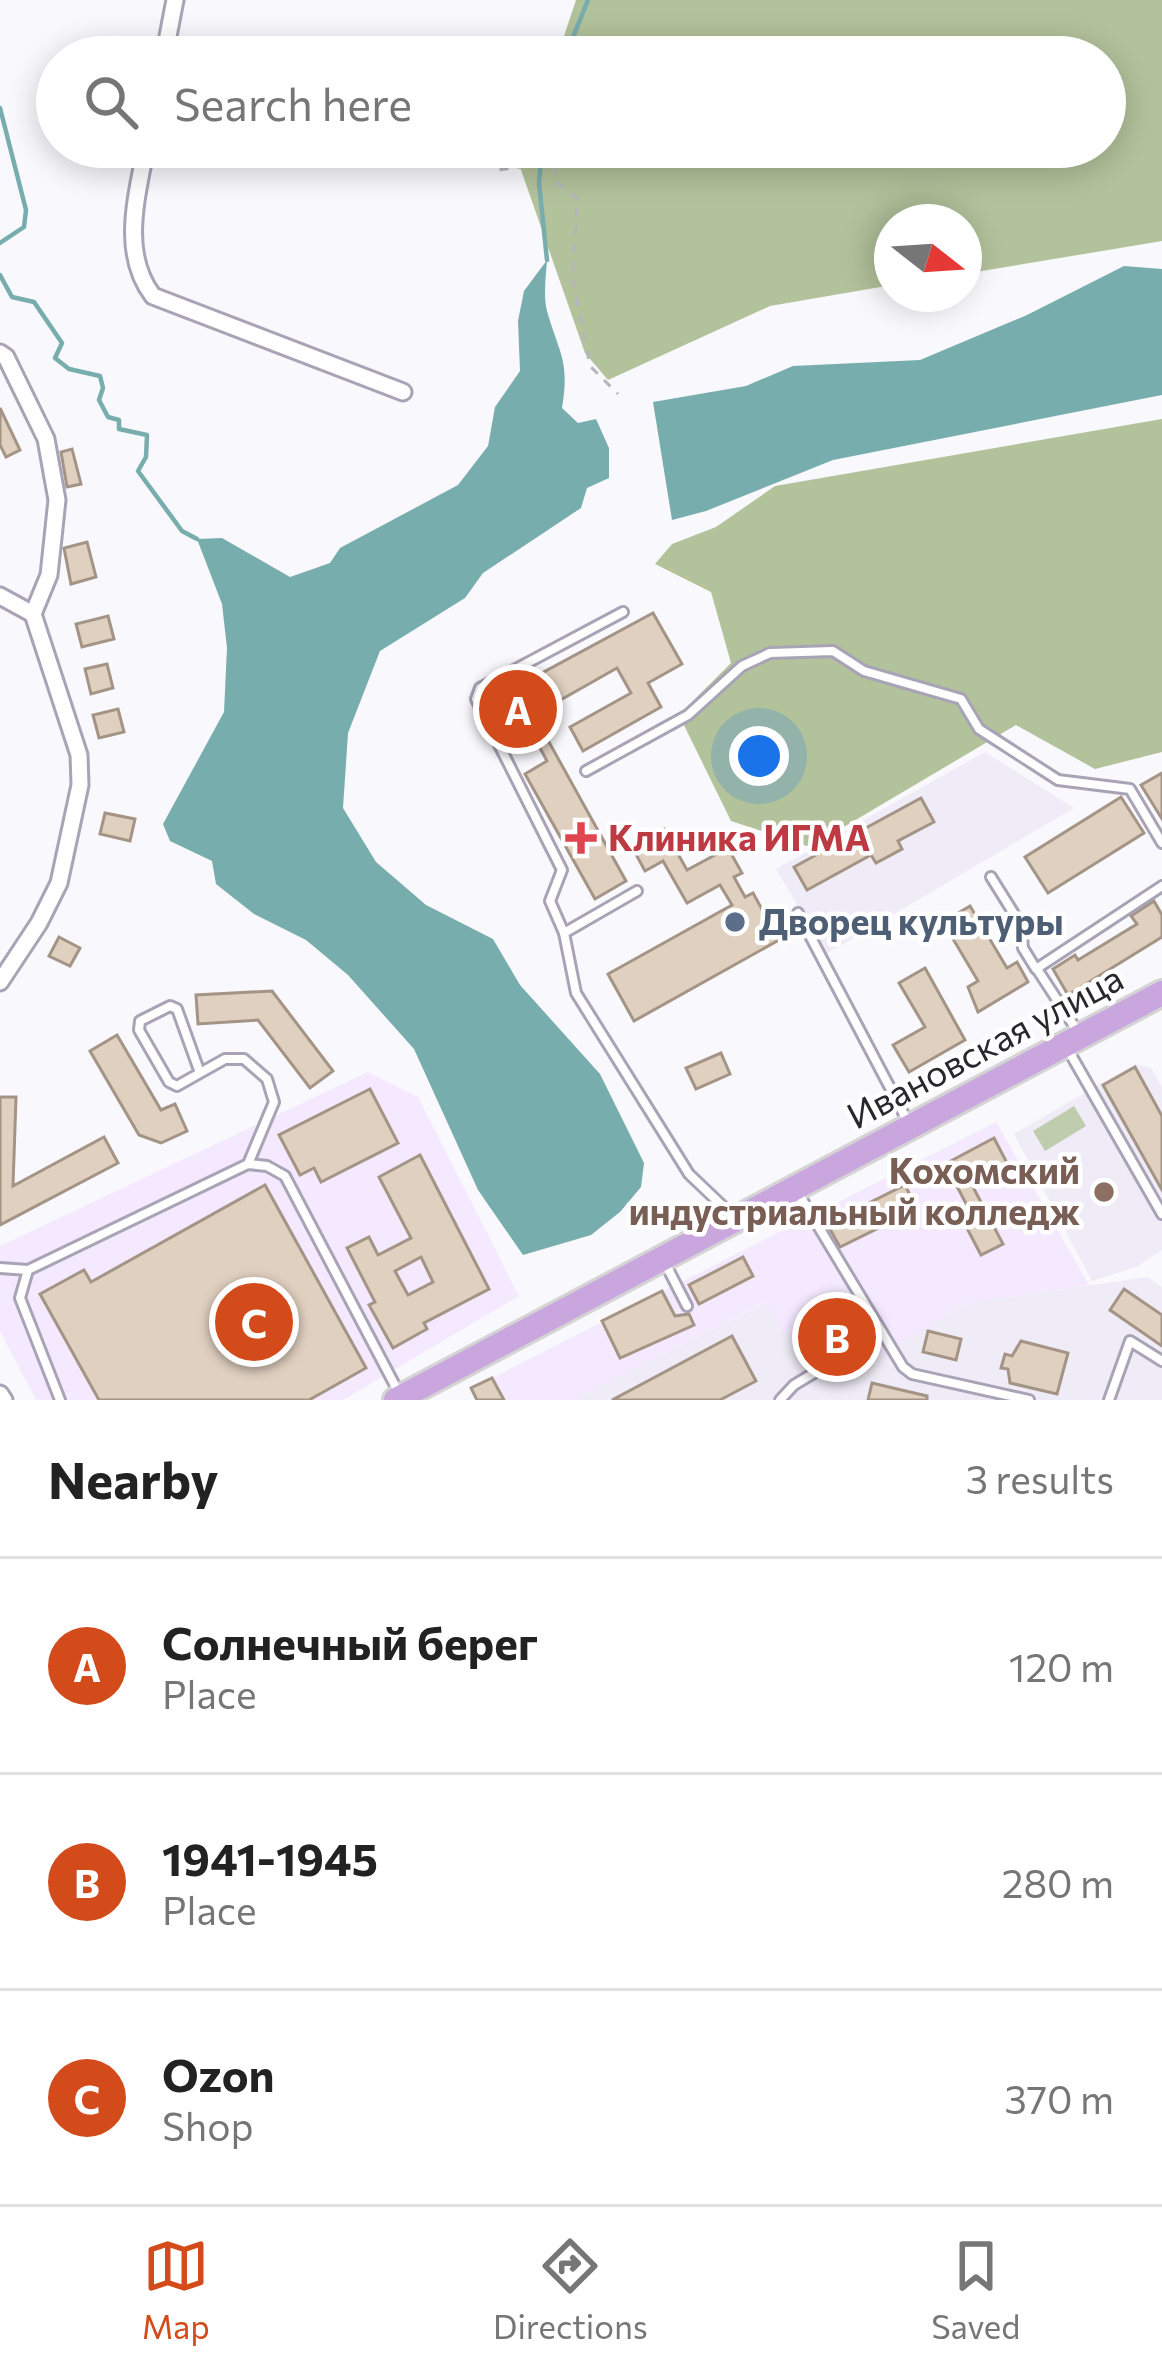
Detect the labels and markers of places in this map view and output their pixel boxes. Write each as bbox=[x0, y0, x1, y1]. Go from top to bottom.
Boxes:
pin: A bbox=[479, 664, 557, 754]
place label: Клиника ИГМА bbox=[608, 814, 870, 858]
marker: Клиника ИГМА bbox=[565, 822, 597, 854]
place label: Дворец культуры bbox=[759, 898, 1064, 942]
marker: Дворец культуры bbox=[722, 909, 748, 935]
place label: Кохомский индустриальный колледж bbox=[629, 1147, 1080, 1232]
marker: Кохомский индустриальный колледж bbox=[1091, 1179, 1117, 1205]
pin: C bbox=[215, 1277, 293, 1367]
pin: B bbox=[798, 1292, 876, 1382]

